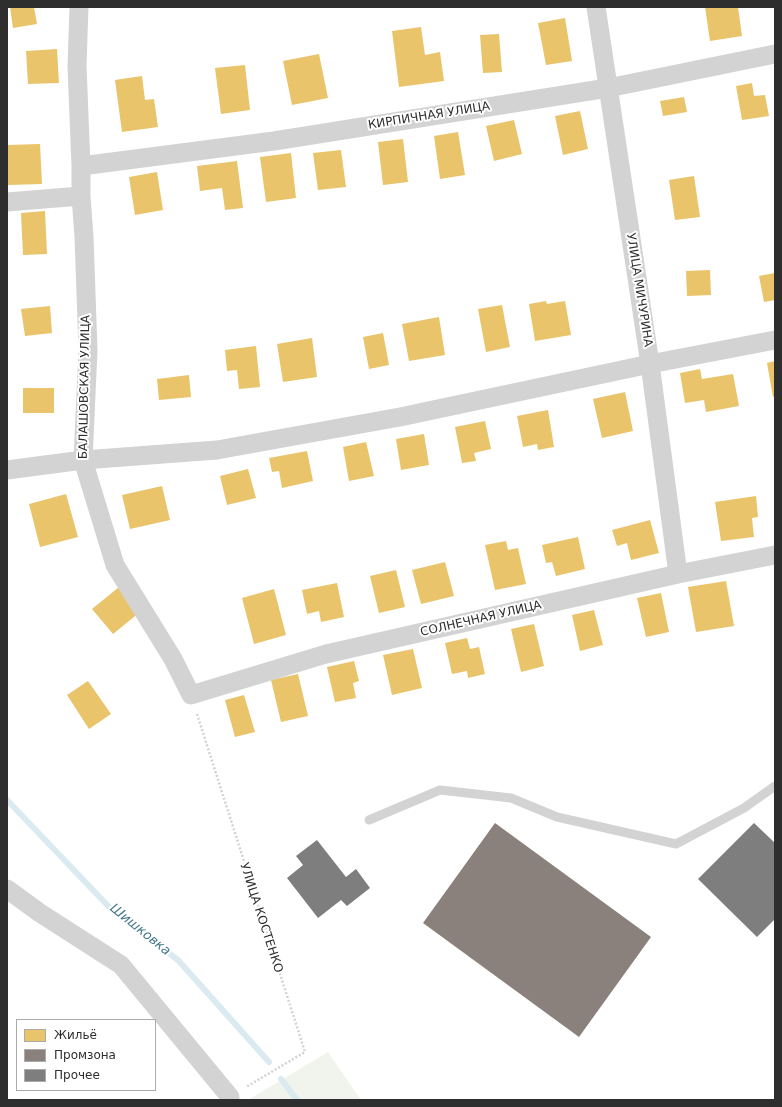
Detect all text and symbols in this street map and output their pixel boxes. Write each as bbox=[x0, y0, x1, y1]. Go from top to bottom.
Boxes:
street label: КИРПИЧНАЯ УЛИЦА bbox=[367, 99, 491, 133]
street label: УЛИЦА МИЧУРИНА bbox=[623, 232, 655, 348]
street label: БАЛАШОВСКАЯ УЛИЦА bbox=[77, 315, 93, 459]
street label: СОЛНЕЧНАЯ УЛИЦА bbox=[419, 598, 543, 640]
street label: УЛИЦА КОСТЕНКО bbox=[236, 861, 286, 975]
water label: Шишковка bbox=[107, 901, 173, 959]
legend bbox=[16, 1019, 156, 1091]
text: Жильё bbox=[54, 1028, 97, 1042]
text: Промзона bbox=[54, 1048, 116, 1062]
text: Прочее bbox=[54, 1068, 100, 1082]

